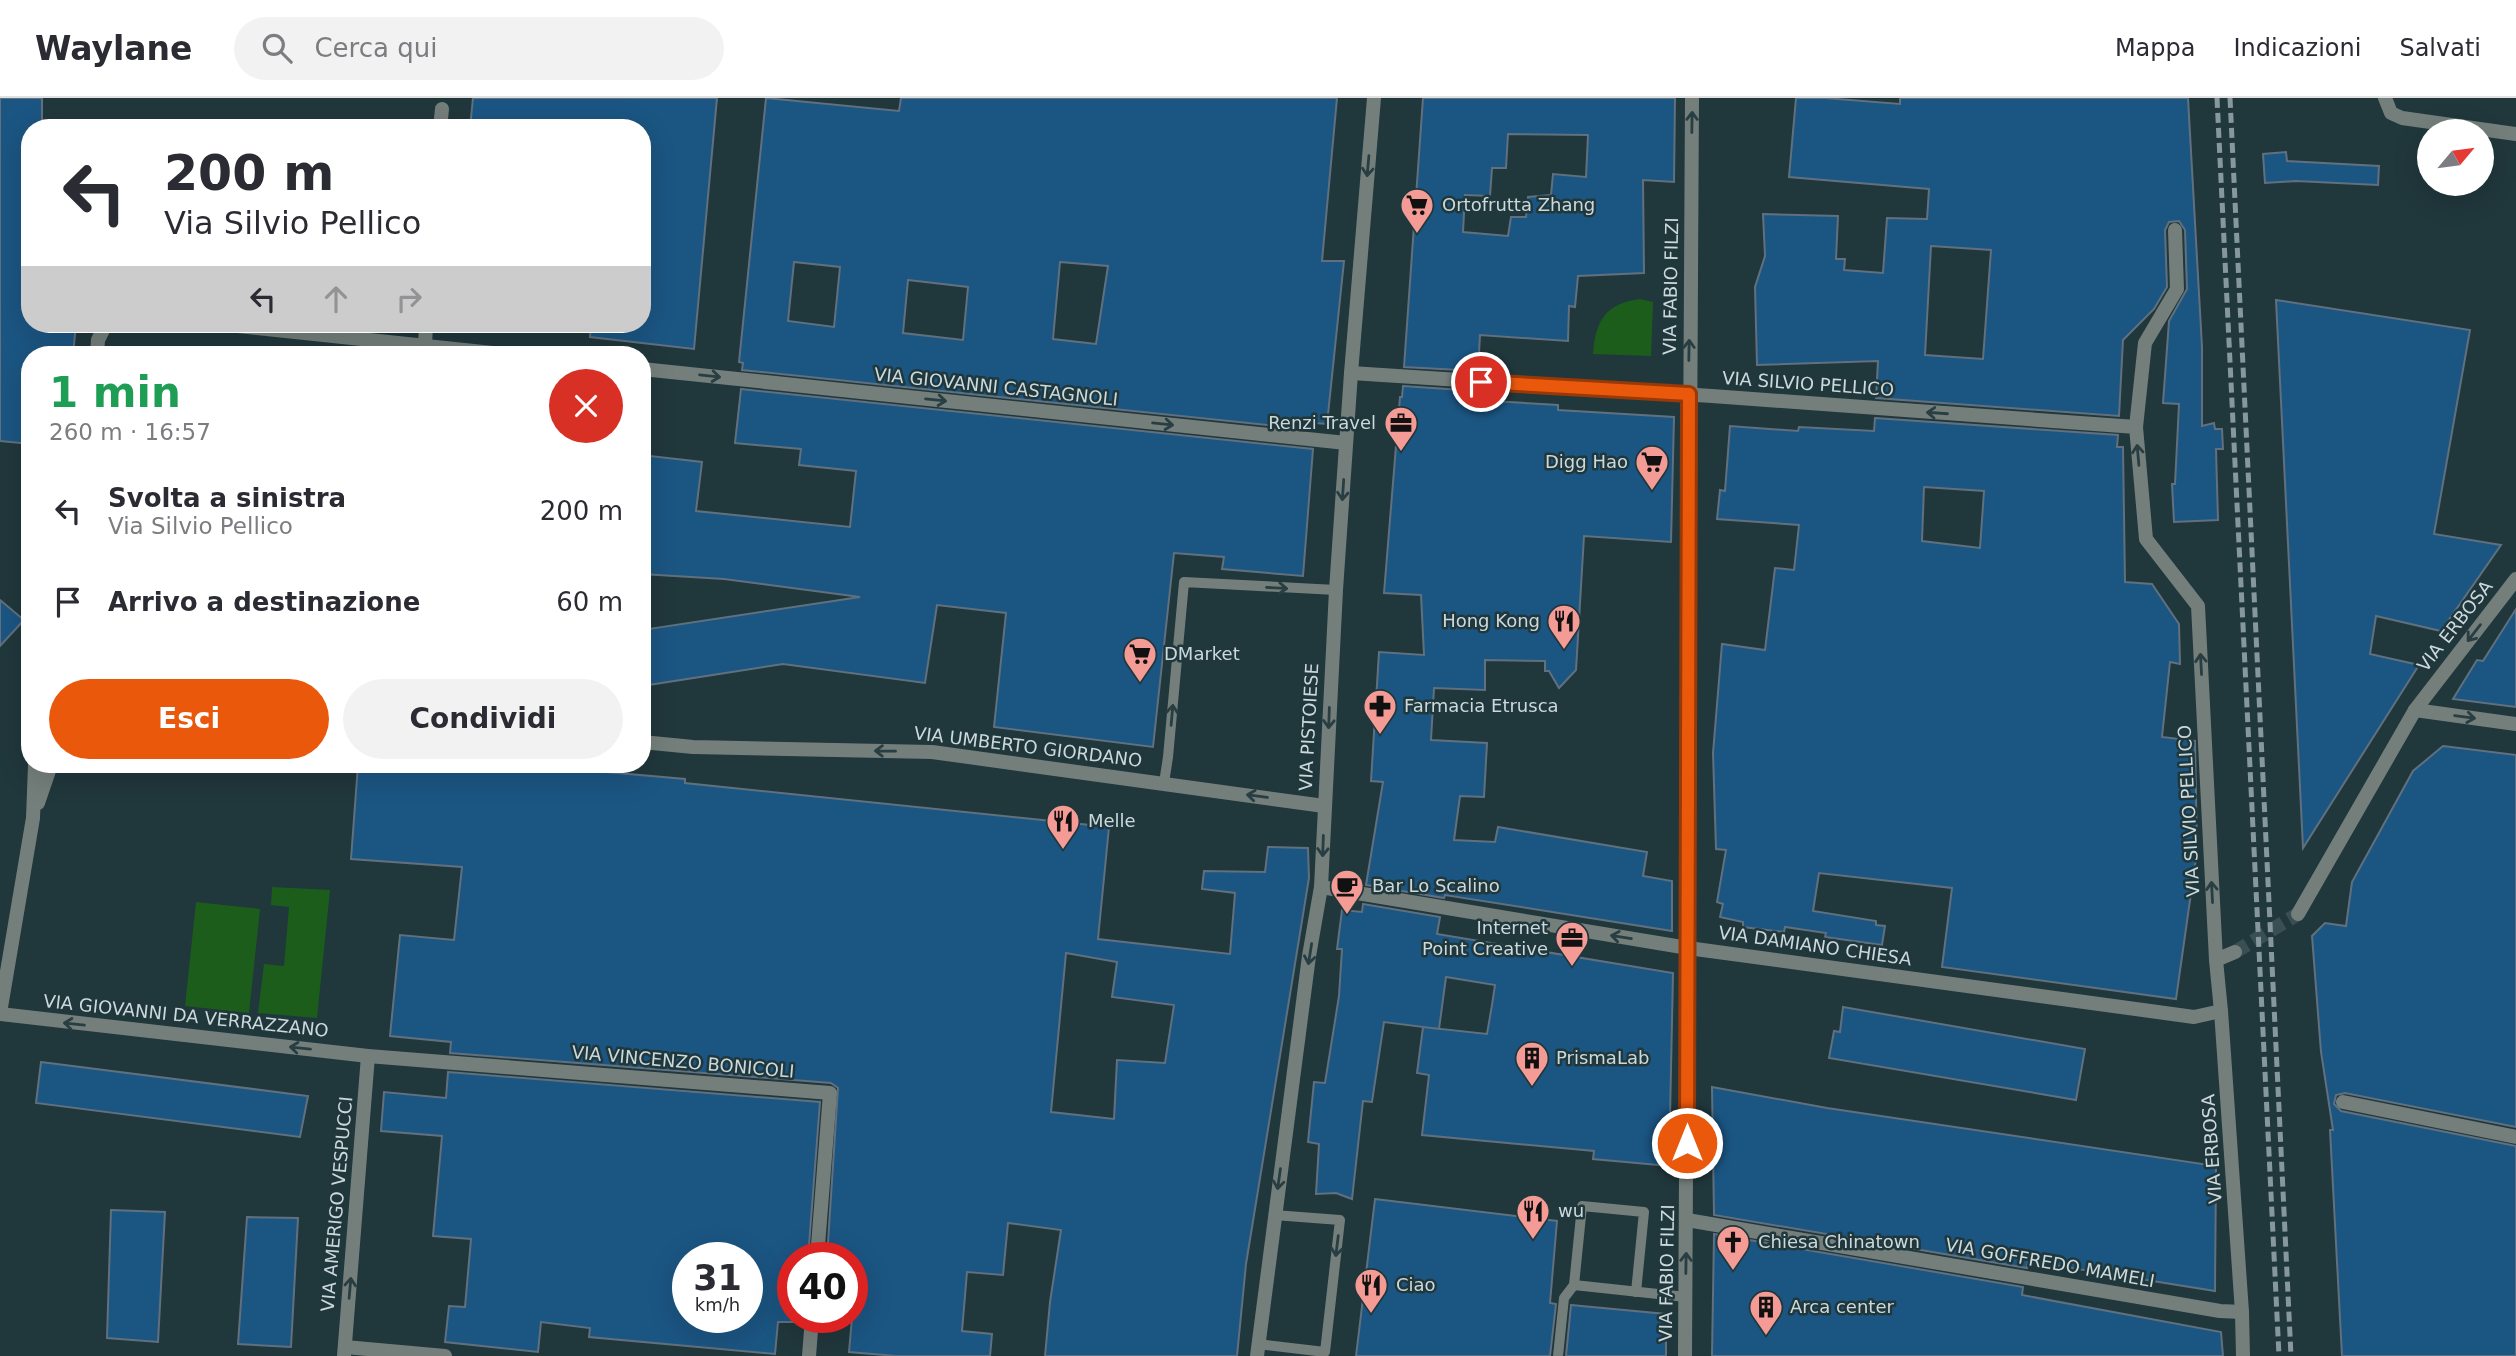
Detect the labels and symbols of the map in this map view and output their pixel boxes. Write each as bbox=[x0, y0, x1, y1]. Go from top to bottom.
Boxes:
one-way arrow bbox=[1685, 111, 1698, 134]
north arrow bbox=[2417, 119, 2494, 196]
one-way arrow bbox=[1361, 154, 1374, 177]
supermarket icon: Ortofrutta Zhang bbox=[1398, 186, 1436, 235]
place label: Ortofrutta Zhang bbox=[1442, 194, 1595, 215]
street label: VIA FABIO FILZI bbox=[1659, 217, 1682, 355]
one-way arrow bbox=[1683, 339, 1696, 362]
pin bbox=[1451, 352, 1511, 412]
street label: VIA GIOVANNI CASTAGNOLI bbox=[873, 363, 1119, 410]
street label: VIA SILVIO PELLICO bbox=[1721, 367, 1895, 400]
one-way arrow bbox=[698, 370, 721, 383]
one-way arrow bbox=[925, 394, 947, 407]
office icon: Renzi Travel bbox=[1382, 404, 1420, 453]
one-way arrow bbox=[1926, 406, 1949, 419]
place label: Renzi Travel bbox=[1268, 412, 1376, 433]
one-way arrow bbox=[1151, 418, 1173, 431]
supermarket icon: Digg Hao bbox=[1633, 443, 1671, 492]
one-way arrow bbox=[2131, 444, 2144, 467]
place label: Digg Hao bbox=[1545, 451, 1628, 472]
one-way arrow bbox=[1336, 479, 1349, 502]
street label: VIA ERBOSA bbox=[2413, 575, 2497, 675]
one-way arrow bbox=[1266, 581, 1289, 594]
restaurant icon: Hong Kong bbox=[1545, 602, 1583, 651]
place label: Hong Kong bbox=[1442, 610, 1540, 631]
one-way arrow bbox=[2467, 623, 2482, 642]
supermarket icon: DMarket bbox=[1121, 635, 1159, 684]
place label: DMarket bbox=[1164, 643, 1240, 664]
one-way arrow bbox=[2194, 653, 2207, 676]
street label: VIA PISTOIESE bbox=[1295, 663, 1322, 791]
pharmacy icon: Farmacia Etrusca bbox=[1361, 687, 1399, 736]
place label: Farmacia Etrusca bbox=[1404, 695, 1559, 716]
one-way arrow bbox=[1166, 704, 1179, 727]
one-way arrow bbox=[1323, 706, 1336, 729]
one-way arrow bbox=[2453, 711, 2476, 724]
street label: VIA UMBERTO GIORDANO bbox=[913, 722, 1143, 771]
street label: VIA SILVIO PELLICO bbox=[2174, 724, 2203, 898]
one-way arrow bbox=[874, 745, 897, 758]
one-way arrow bbox=[1246, 790, 1269, 803]
restaurant icon: Melle bbox=[1044, 802, 1082, 851]
place label: Melle bbox=[1088, 810, 1136, 831]
one-way arrow bbox=[1316, 835, 1330, 858]
cafe icon: Bar Lo Scalino bbox=[1328, 867, 1366, 916]
place label: Bar Lo Scalino bbox=[1372, 875, 1500, 896]
one-way arrow bbox=[2206, 880, 2219, 903]
place label: Internet Point Creative bbox=[1422, 917, 1548, 959]
office icon: Internet Point Creative bbox=[1553, 919, 1591, 968]
street label: VIA DAMIANO CHIESA bbox=[1717, 922, 1914, 970]
one-way arrow bbox=[1610, 930, 1633, 943]
one-way arrow bbox=[1303, 942, 1316, 965]
street label: VIA GIOVANNI DA VERRAZZANO bbox=[42, 990, 330, 1041]
one-way arrow bbox=[63, 1017, 86, 1030]
building icon: PrismaLab bbox=[1513, 1039, 1551, 1088]
street label: VIA VINCENZO BONICOLI bbox=[571, 1041, 795, 1082]
one-way arrow bbox=[289, 1042, 312, 1055]
place label: PrismaLab bbox=[1556, 1047, 1649, 1068]
street label: VIA ERBOSA bbox=[2197, 1093, 2226, 1205]
street label: VIA AMERIGO VESPUCCI bbox=[317, 1095, 356, 1313]
position arrow bbox=[1650, 1106, 1724, 1180]
one-way arrow bbox=[1272, 1167, 1285, 1190]
restaurant icon: wu bbox=[1514, 1192, 1552, 1241]
place label: wu bbox=[1558, 1200, 1584, 1221]
street label: VIA FABIO FILZI bbox=[1655, 1204, 1678, 1342]
church icon: Chiesa Chinatown bbox=[1714, 1223, 1752, 1272]
place label: Chiesa Chinatown bbox=[1758, 1231, 1920, 1252]
street label: VIA GOFFREDO MAMELI bbox=[1944, 1234, 2156, 1291]
one-way arrow bbox=[1330, 1235, 1343, 1257]
speed limit sign: 40 bbox=[777, 1242, 868, 1333]
one-way arrow bbox=[1680, 1252, 1693, 1275]
restaurant icon: Ciao bbox=[1352, 1266, 1390, 1315]
place label: Ciao bbox=[1396, 1274, 1436, 1295]
one-way arrow bbox=[344, 1277, 357, 1300]
building icon: Arca center bbox=[1747, 1288, 1785, 1337]
place label: Arca center bbox=[1790, 1296, 1894, 1317]

